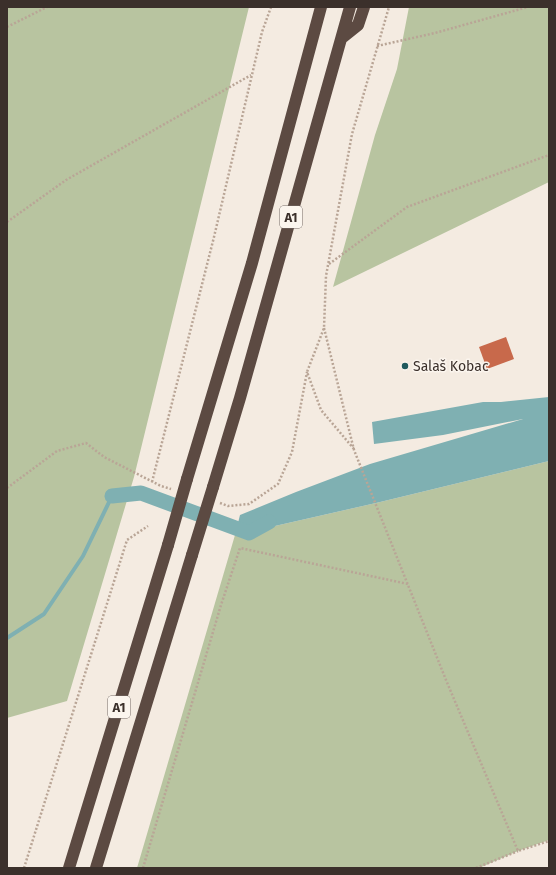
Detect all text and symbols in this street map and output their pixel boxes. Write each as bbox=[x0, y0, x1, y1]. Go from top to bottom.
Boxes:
road number: A1 bbox=[280, 206, 302, 228]
place label: Salaš Kobac bbox=[413, 358, 489, 375]
marker: Salaš Kobac bbox=[400, 361, 410, 371]
road number: A1 bbox=[108, 696, 130, 718]

